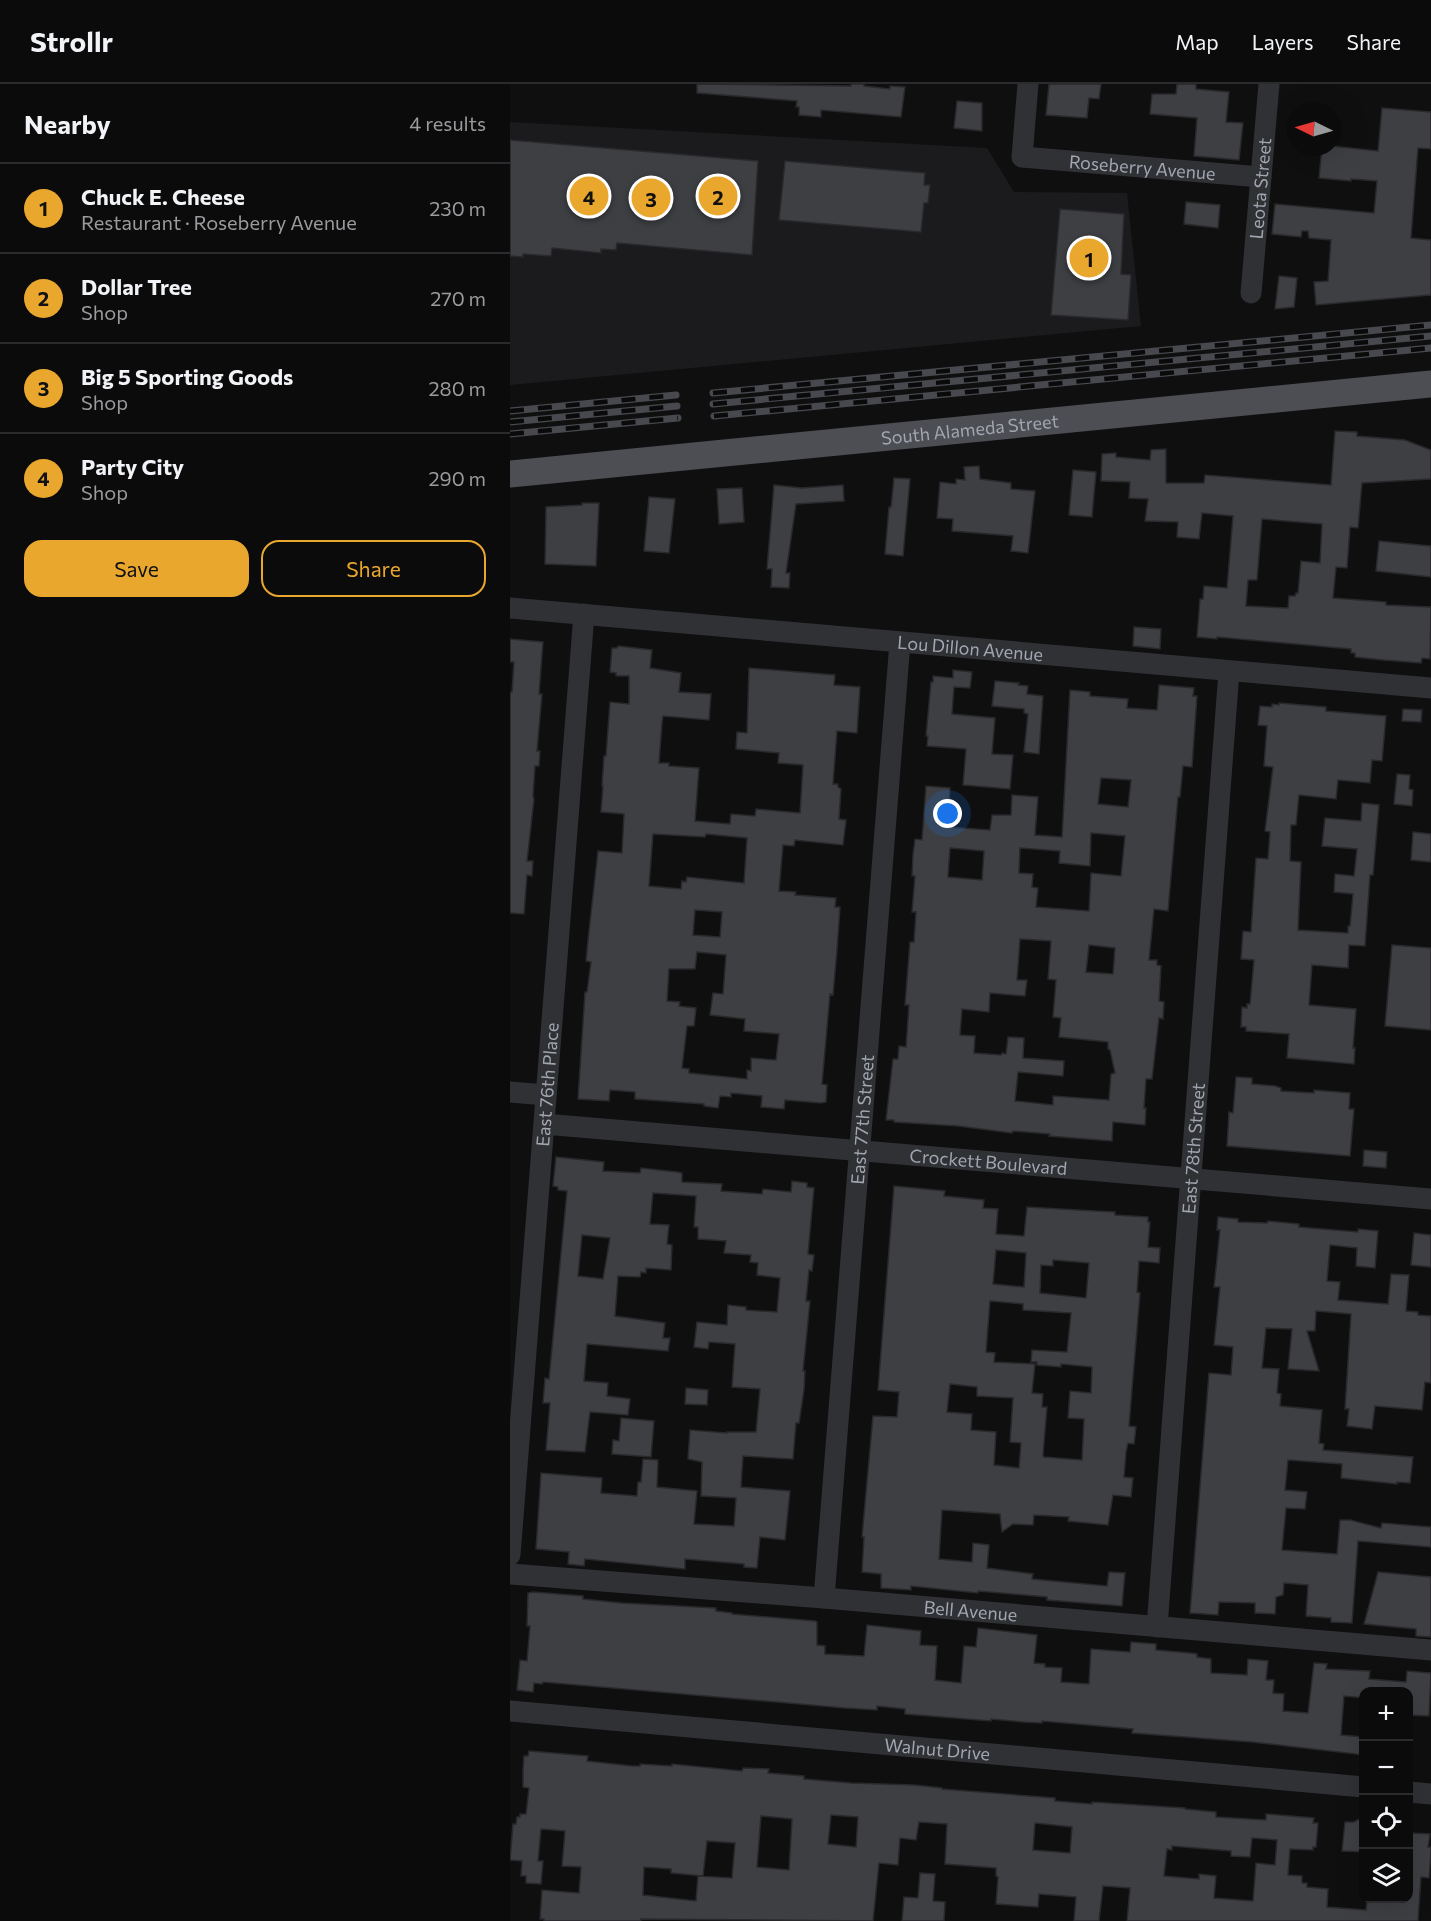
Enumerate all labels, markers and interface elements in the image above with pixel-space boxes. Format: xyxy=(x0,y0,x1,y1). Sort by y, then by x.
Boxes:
text: Strollr xyxy=(30,24,113,58)
text: Map xyxy=(1175,29,1219,54)
text: Layers xyxy=(1252,29,1314,54)
text: Share xyxy=(1347,29,1401,54)
north arrow xyxy=(1287,102,1341,156)
text: Nearby xyxy=(24,108,111,139)
text: 4 results xyxy=(409,111,486,135)
street label: Leota Street xyxy=(1245,137,1275,240)
street label: Roseberry Avenue xyxy=(1068,150,1217,184)
pin: 4 xyxy=(570,174,608,218)
pin: 2 xyxy=(698,174,738,218)
pin: 3 xyxy=(632,176,670,220)
text: Chuck E. Cheese xyxy=(81,183,245,210)
text: 1 xyxy=(39,196,48,220)
text: 230 m xyxy=(429,196,486,220)
text: Restaurant · Roseberry Avenue xyxy=(81,210,357,234)
pin: 1 xyxy=(1070,236,1108,280)
text: Dollar Tree xyxy=(81,273,192,300)
text: 2 xyxy=(38,286,49,310)
text: 270 m xyxy=(430,286,486,310)
text: Shop xyxy=(81,300,128,324)
text: Big 5 Sporting Goods xyxy=(81,363,293,390)
text: 3 xyxy=(38,376,49,400)
text: 280 m xyxy=(428,376,486,400)
text: Shop xyxy=(81,390,128,414)
street label: South Alameda Street xyxy=(880,409,1060,449)
text: Party City xyxy=(81,453,184,480)
text: 4 xyxy=(37,466,50,490)
text: 290 m xyxy=(428,466,486,490)
text: Shop xyxy=(81,480,128,504)
button: Save xyxy=(24,540,249,597)
button: Share xyxy=(261,540,486,597)
street label: Lou Dillon Avenue xyxy=(896,631,1044,665)
your location xyxy=(933,799,962,828)
street label: East 76th Place xyxy=(531,1022,563,1147)
street label: East 77th Street xyxy=(846,1054,878,1185)
street label: East 78th Street xyxy=(1177,1082,1209,1215)
street label: Crockett Boulevard xyxy=(909,1144,1068,1179)
street label: Bell Avenue xyxy=(923,1596,1018,1626)
map controls xyxy=(1359,1687,1413,1903)
button: + xyxy=(1359,1687,1413,1741)
street label: Walnut Drive xyxy=(883,1733,991,1765)
button: − xyxy=(1359,1741,1413,1795)
button: locate xyxy=(1359,1795,1413,1849)
button: layers xyxy=(1359,1849,1413,1903)

